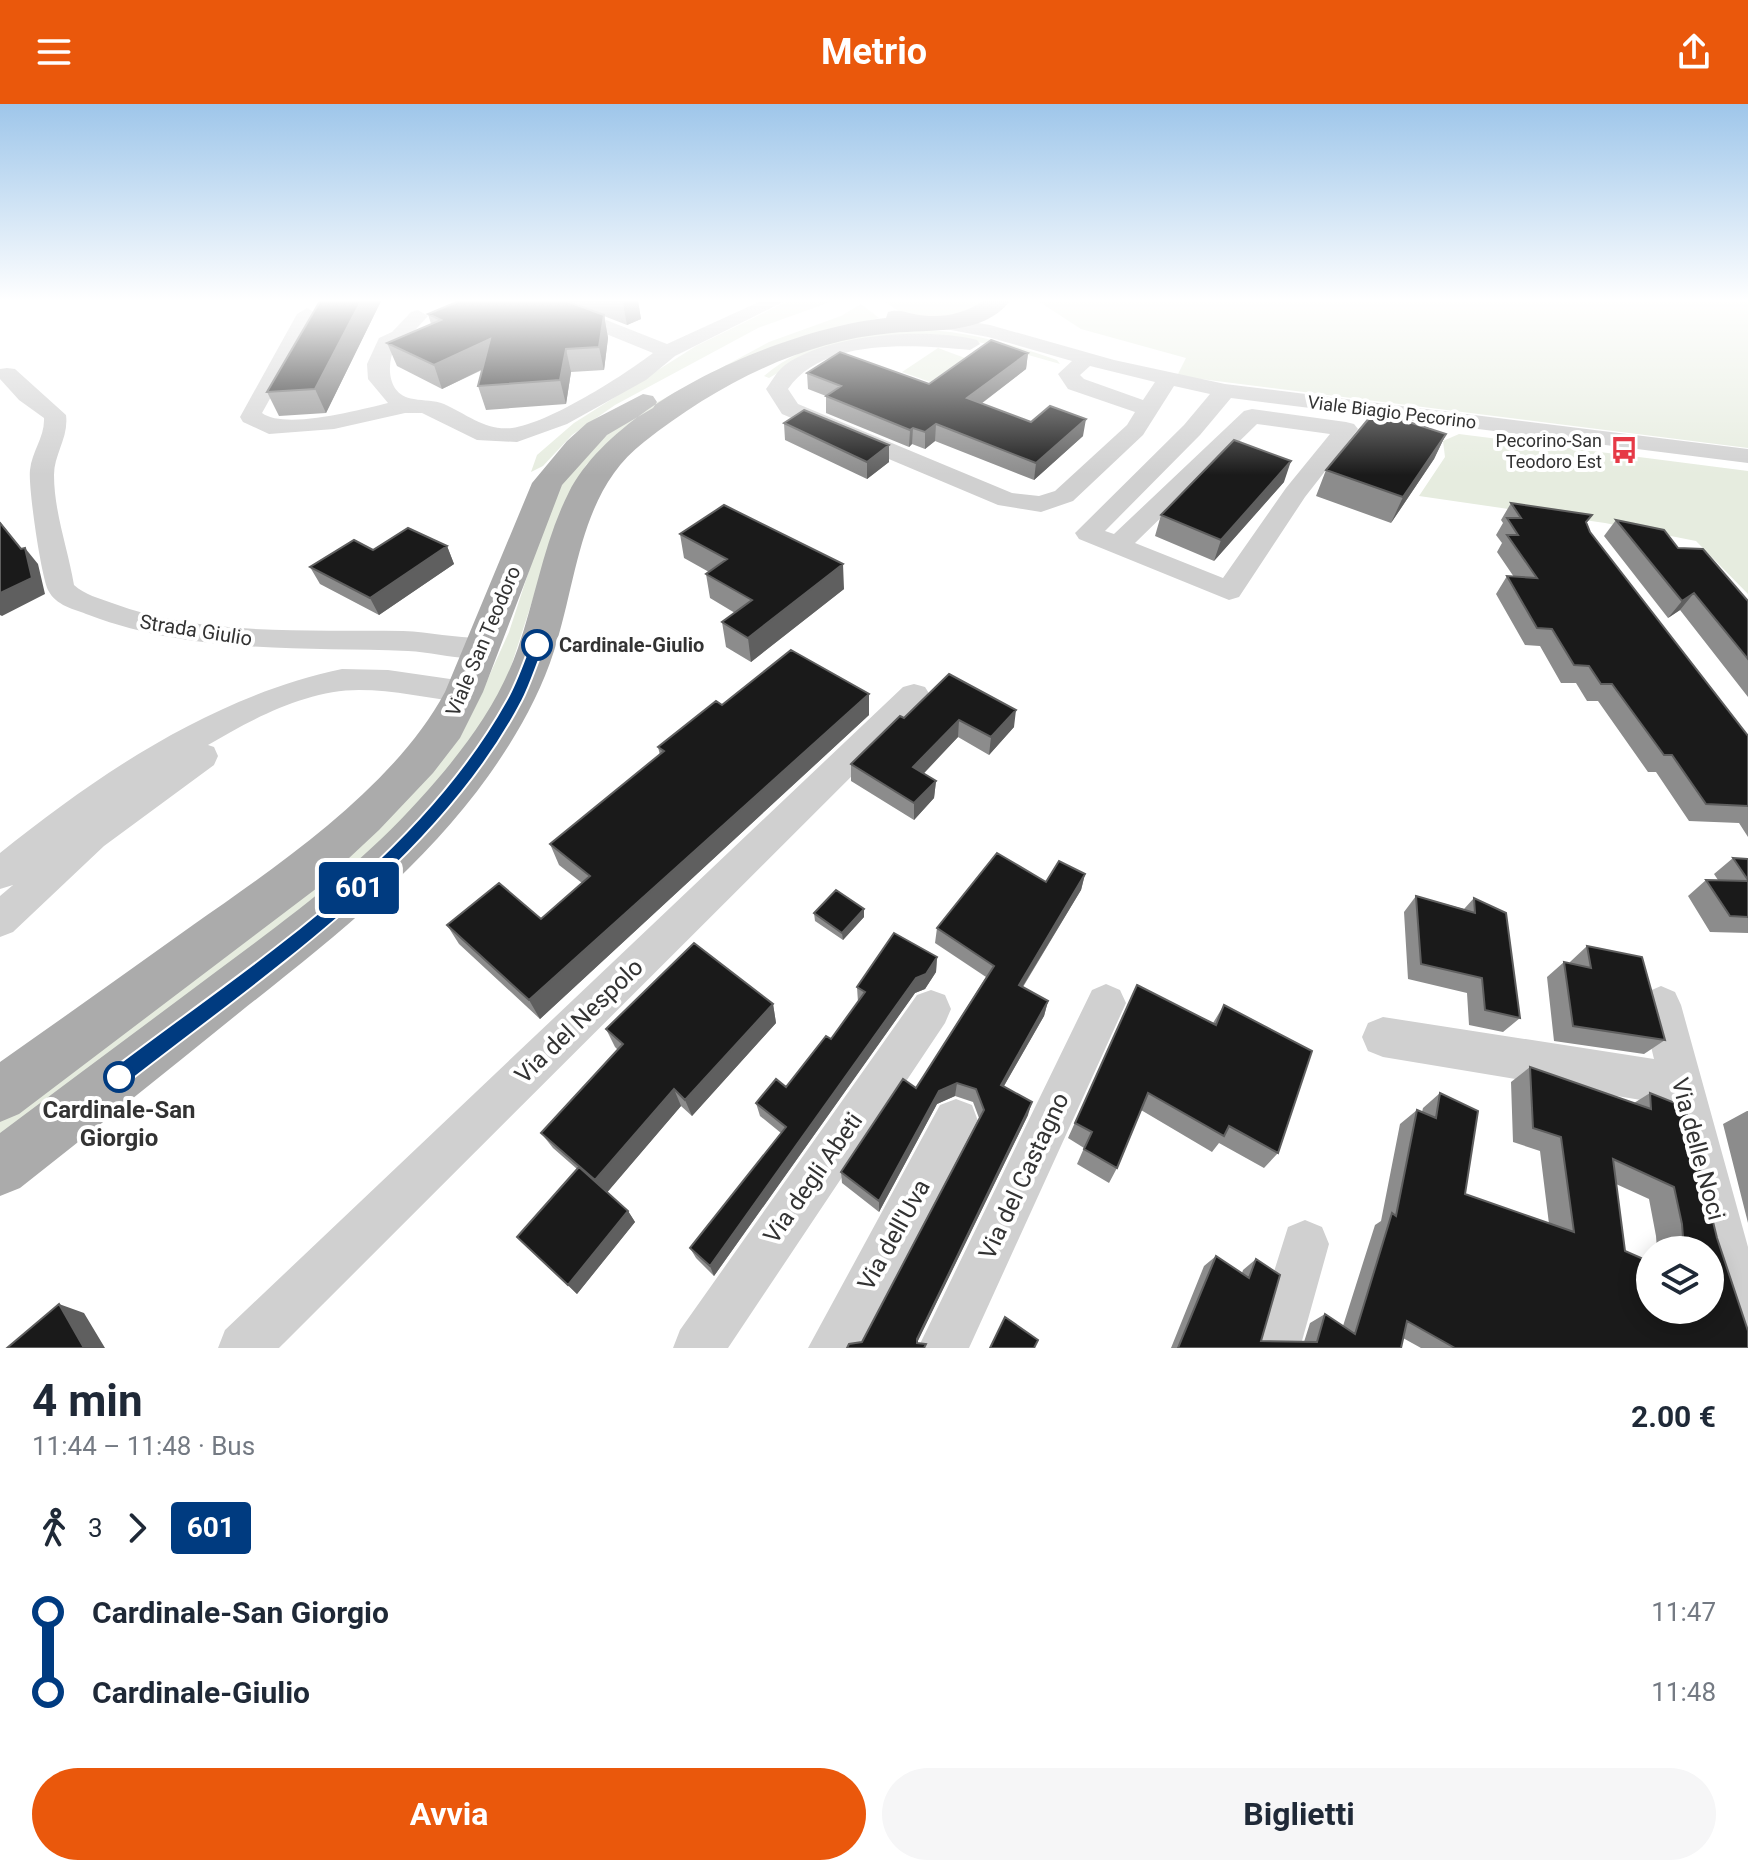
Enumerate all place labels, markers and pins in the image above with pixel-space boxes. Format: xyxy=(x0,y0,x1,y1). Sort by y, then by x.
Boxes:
place label: Pecorino-San Teodoro Est xyxy=(1495,430,1602,472)
bus stop icon: Pecorino-San Teodoro Est xyxy=(1609,435,1639,465)
marker: Cardinale-Giulio xyxy=(522,630,552,660)
place label: Cardinale-Giulio xyxy=(559,633,704,657)
marker: Cardinale-San Giorgio xyxy=(104,1062,134,1092)
place label: Cardinale-San Giorgio xyxy=(42,1096,196,1152)

